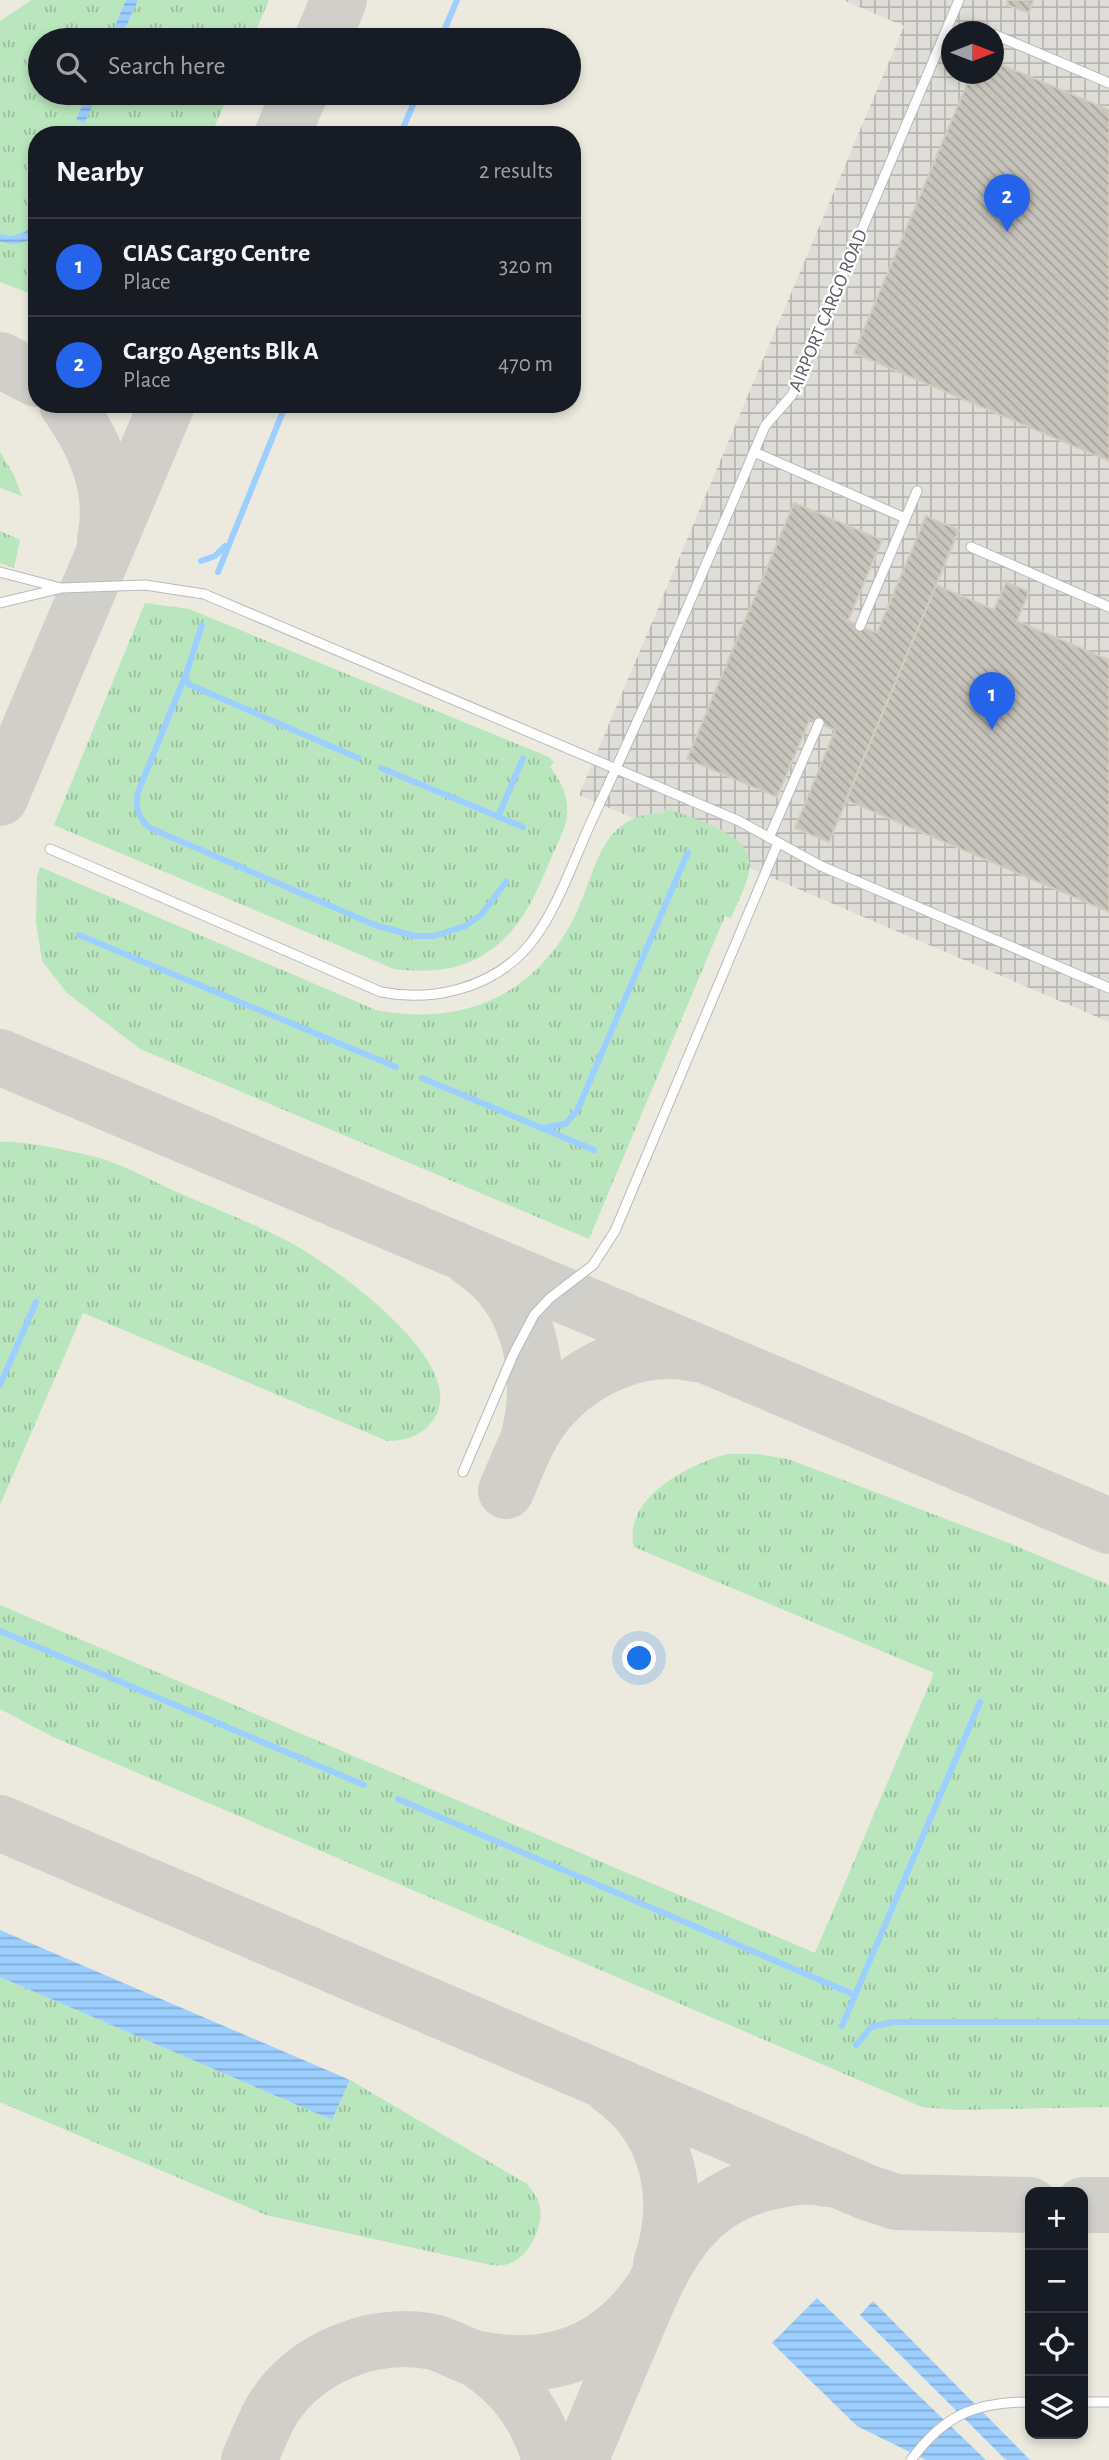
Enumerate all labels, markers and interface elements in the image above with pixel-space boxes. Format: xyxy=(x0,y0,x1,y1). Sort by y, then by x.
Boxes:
north arrow xyxy=(941,21,1004,84)
search box xyxy=(28,28,581,105)
icon: search xyxy=(52,48,90,86)
text: Search here xyxy=(108,53,226,79)
text: Nearby xyxy=(56,157,144,187)
text: 2 results xyxy=(479,160,553,183)
pin: 2 xyxy=(984,174,1030,232)
street label: AIRPORT CARGO ROAD xyxy=(786,227,871,394)
text: CIAS Cargo Centre xyxy=(123,240,310,266)
text: 1 xyxy=(75,255,83,278)
text: 320 m xyxy=(499,255,553,278)
text: Place xyxy=(123,271,171,294)
text: Cargo Agents Blk A xyxy=(123,338,319,364)
text: 2 xyxy=(74,353,84,376)
text: 470 m xyxy=(498,353,553,376)
text: Place xyxy=(123,369,171,392)
pin: 1 xyxy=(969,672,1015,730)
your location xyxy=(622,1641,656,1675)
map controls xyxy=(1025,2187,1088,2439)
button: + xyxy=(1025,2187,1088,2250)
button: − xyxy=(1025,2250,1088,2313)
button: locate xyxy=(1025,2313,1088,2376)
button: layers xyxy=(1025,2376,1088,2439)

